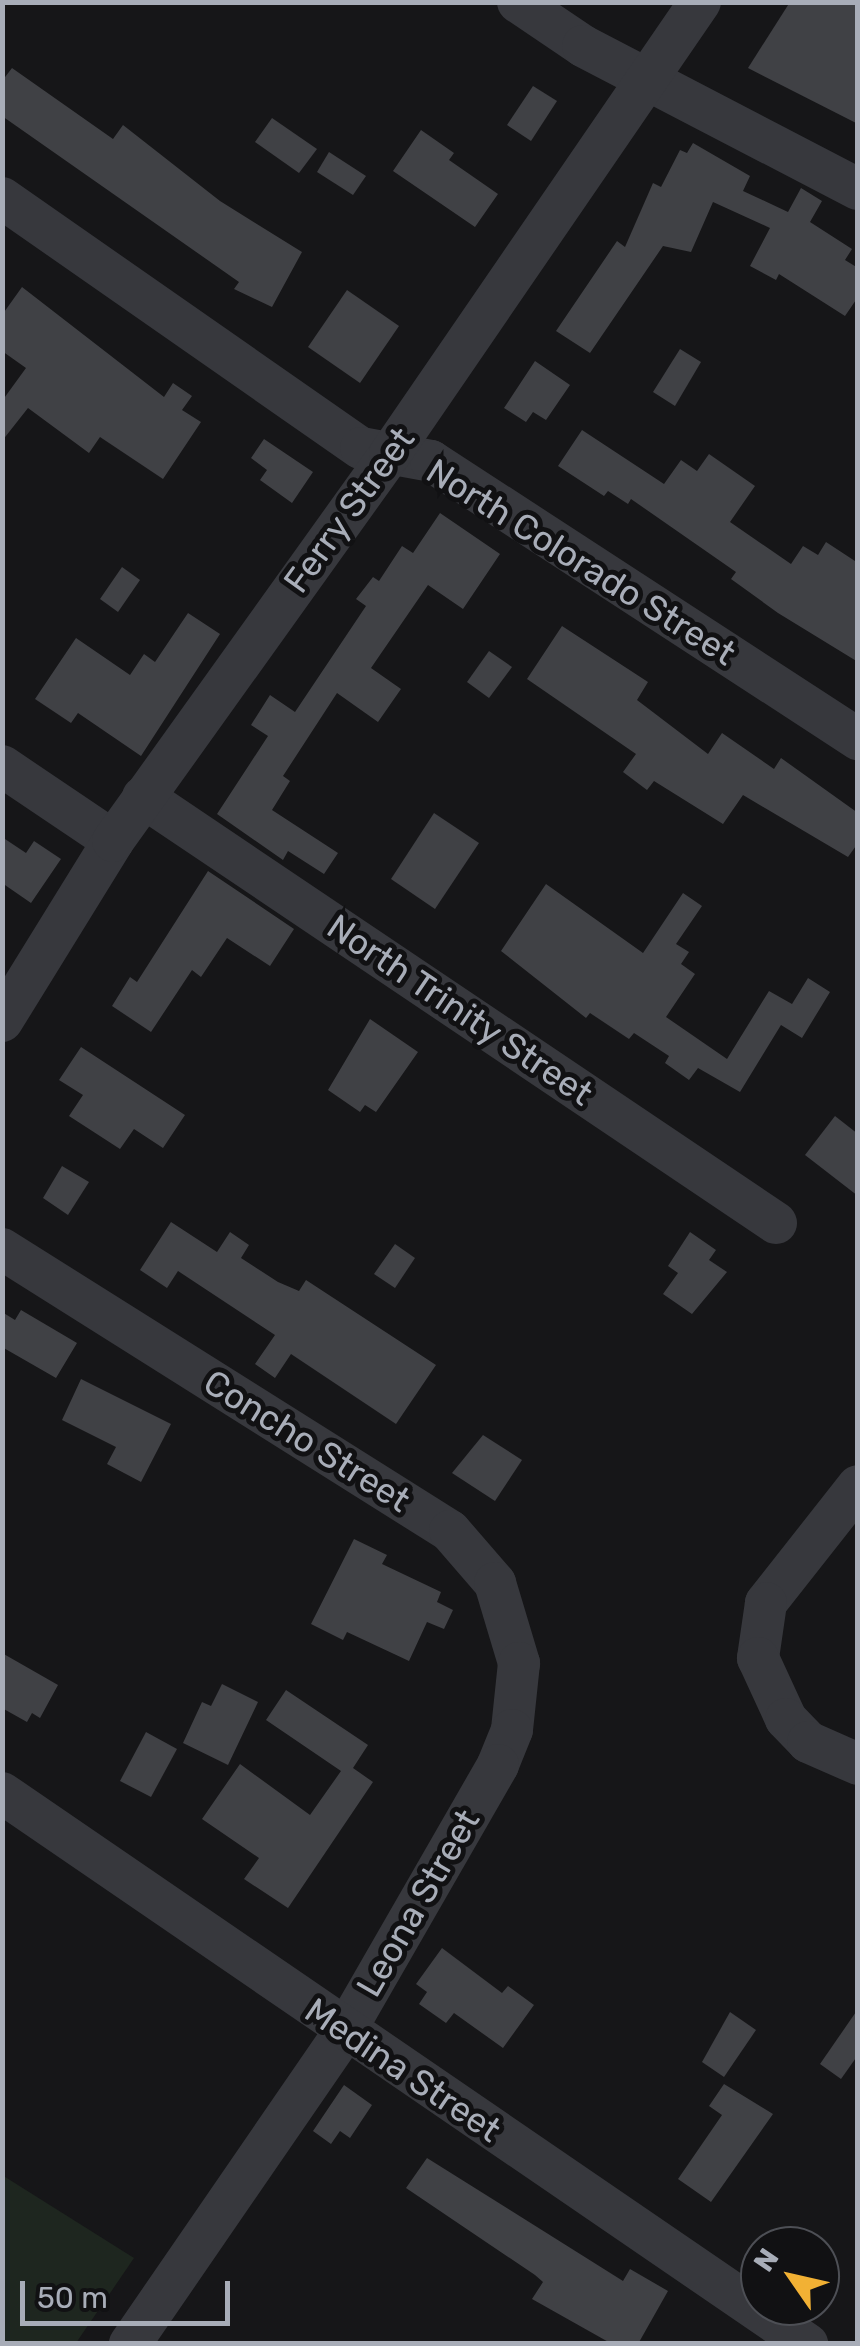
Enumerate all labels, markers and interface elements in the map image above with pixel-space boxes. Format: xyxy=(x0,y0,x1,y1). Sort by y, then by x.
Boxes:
street label: Ferry Street xyxy=(275,419,423,601)
street label: North Colorado Street xyxy=(419,450,743,674)
street label: North Trinity Street xyxy=(319,905,601,1115)
street label: Concho Street xyxy=(196,1361,418,1521)
street label: Leona Street xyxy=(347,1802,489,2004)
street label: Medina Street xyxy=(297,1989,509,2151)
north arrow xyxy=(740,2226,840,2326)
text: N xyxy=(747,2242,786,2278)
scale bar xyxy=(25,2261,235,2323)
text: 50 m xyxy=(37,2280,108,2316)

